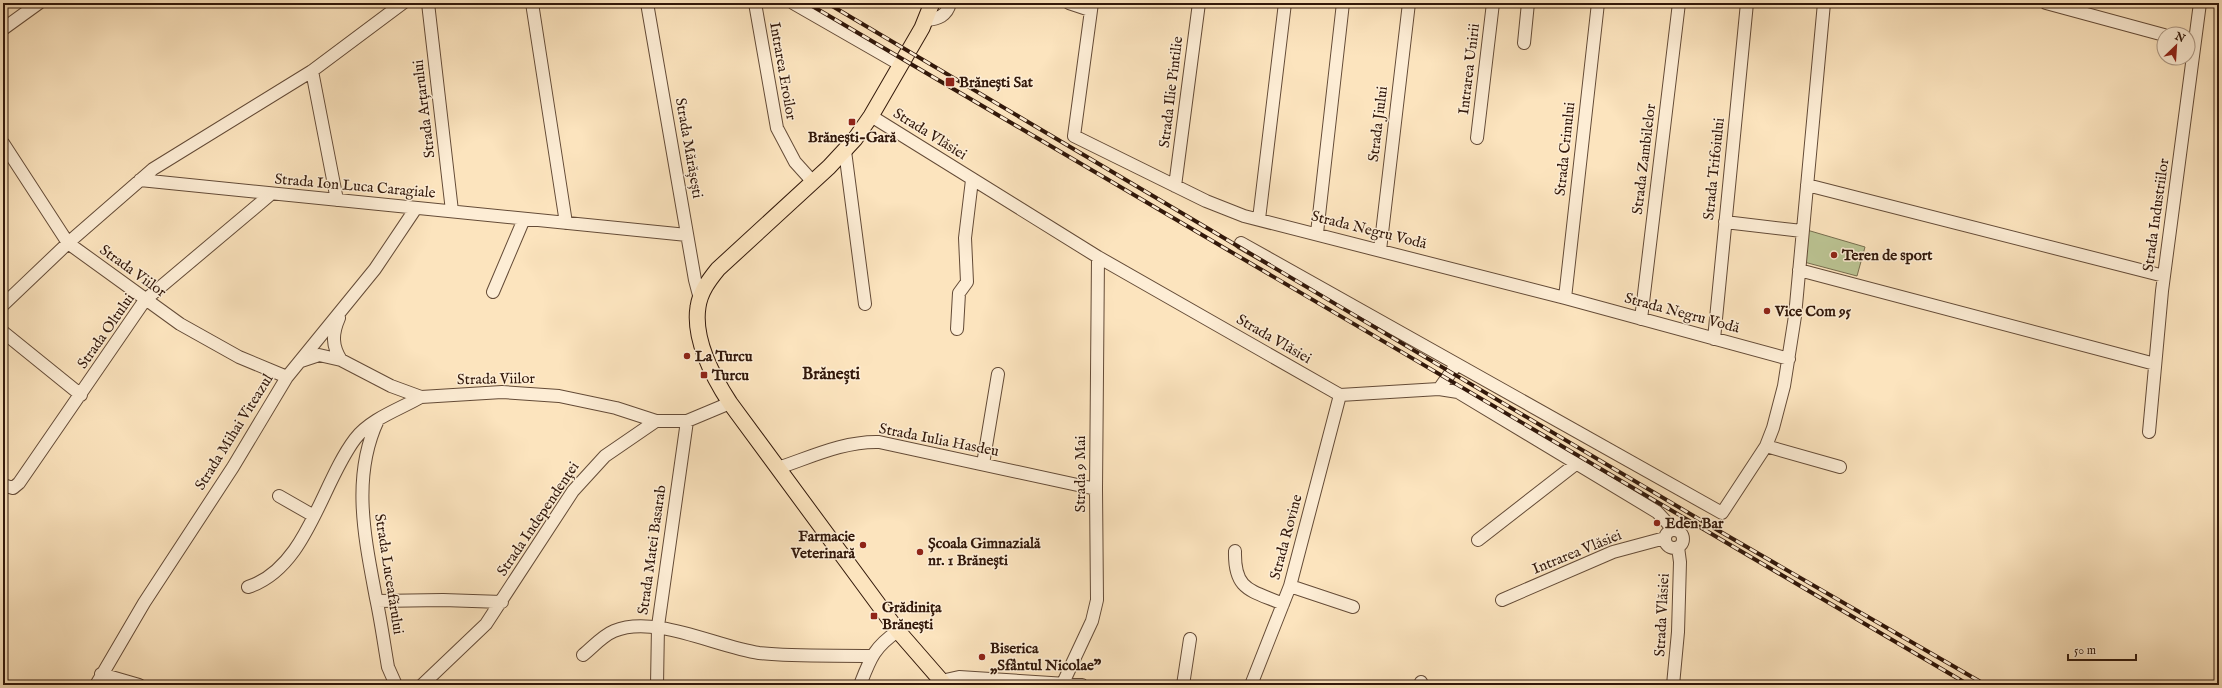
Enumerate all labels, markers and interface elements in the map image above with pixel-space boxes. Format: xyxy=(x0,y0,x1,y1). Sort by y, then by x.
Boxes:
street label: Intrarea Eroilor xyxy=(765,21,801,122)
street label: Intrarea Unirii xyxy=(1454,22,1484,116)
north arrow xyxy=(2156,26,2196,66)
text: N xyxy=(2172,29,2188,46)
street label: Strada Ilie Pintilie xyxy=(1155,35,1187,149)
street label: Strada Arțarului xyxy=(409,59,439,159)
place label: Brănești Sat xyxy=(959,73,1034,92)
marker: Brănești Sat xyxy=(944,76,956,88)
street label: Strada Jiului xyxy=(1364,85,1392,163)
street label: Strada Mărășești xyxy=(671,96,707,200)
street label: Strada Crinului xyxy=(1551,101,1579,197)
street label: Strada Zambilelor xyxy=(1628,102,1660,216)
street label: Strada Vlăsiei xyxy=(890,104,970,164)
marker: Brănești-Gară xyxy=(847,117,857,127)
street label: Strada Trifoiului xyxy=(1699,117,1729,221)
place label: Brănești-Gară xyxy=(808,128,897,147)
street label: Strada Industriilor xyxy=(2139,157,2173,273)
street label: Strada Ion Luca Caragiale xyxy=(274,169,436,203)
street label: Strada Negru Vodă xyxy=(1309,206,1429,254)
street label: Strada Viilor xyxy=(96,240,171,302)
place label: Teren de sport xyxy=(1841,246,1933,265)
marker: Teren de sport xyxy=(1829,250,1839,260)
street label: Strada Negru Vodă xyxy=(1622,289,1742,338)
street label: Strada Oltului xyxy=(73,290,139,372)
place label: Vice Com 95 xyxy=(1774,302,1852,321)
marker: Vice Com 95 xyxy=(1762,306,1772,316)
street label: Strada Vlăsiei xyxy=(1233,310,1315,368)
place label: La Turcu xyxy=(695,347,753,366)
marker: La Turcu xyxy=(682,351,692,361)
district label: Brănești xyxy=(802,364,860,385)
place label: Turcu xyxy=(711,366,749,385)
street label: Strada Viilor xyxy=(457,369,536,389)
street label: Strada Mihai Viteazul xyxy=(191,370,278,494)
marker: Turcu xyxy=(699,370,709,380)
street label: Strada Iulia Hasdeu xyxy=(877,419,1001,461)
street label: Strada 9 Mai xyxy=(1071,435,1090,513)
street label: Strada Independenței xyxy=(493,458,583,580)
street label: Strada Matei Basarab xyxy=(633,484,671,616)
street label: Strada Rovine xyxy=(1266,492,1307,582)
street label: Strada Luceafărului xyxy=(370,512,408,636)
place label: Eden Bar xyxy=(1665,514,1724,533)
marker: Eden Bar xyxy=(1652,518,1662,528)
street label: Intrarea Vlăsiei xyxy=(1530,525,1624,579)
place label: Farmacie Veterinară xyxy=(790,527,856,563)
place label: Școala Gimnazială nr. 1 Brănești xyxy=(928,534,1041,570)
marker: Farmacie Veterinară xyxy=(858,540,868,550)
marker: Școala Gimnazială nr. 1 Brănești xyxy=(915,547,925,557)
street label: Strada Vlăsiei xyxy=(1650,573,1674,657)
place label: Grădinița Brănești xyxy=(882,598,942,634)
marker: Grădinița Brănești xyxy=(869,611,879,621)
scale bar xyxy=(2068,636,2136,662)
place label: Biserica „Sfântul Nicolae” xyxy=(990,639,1102,675)
text: 50 m xyxy=(2074,643,2096,658)
marker: Biserica „Sfântul Nicolae” xyxy=(977,652,987,662)

